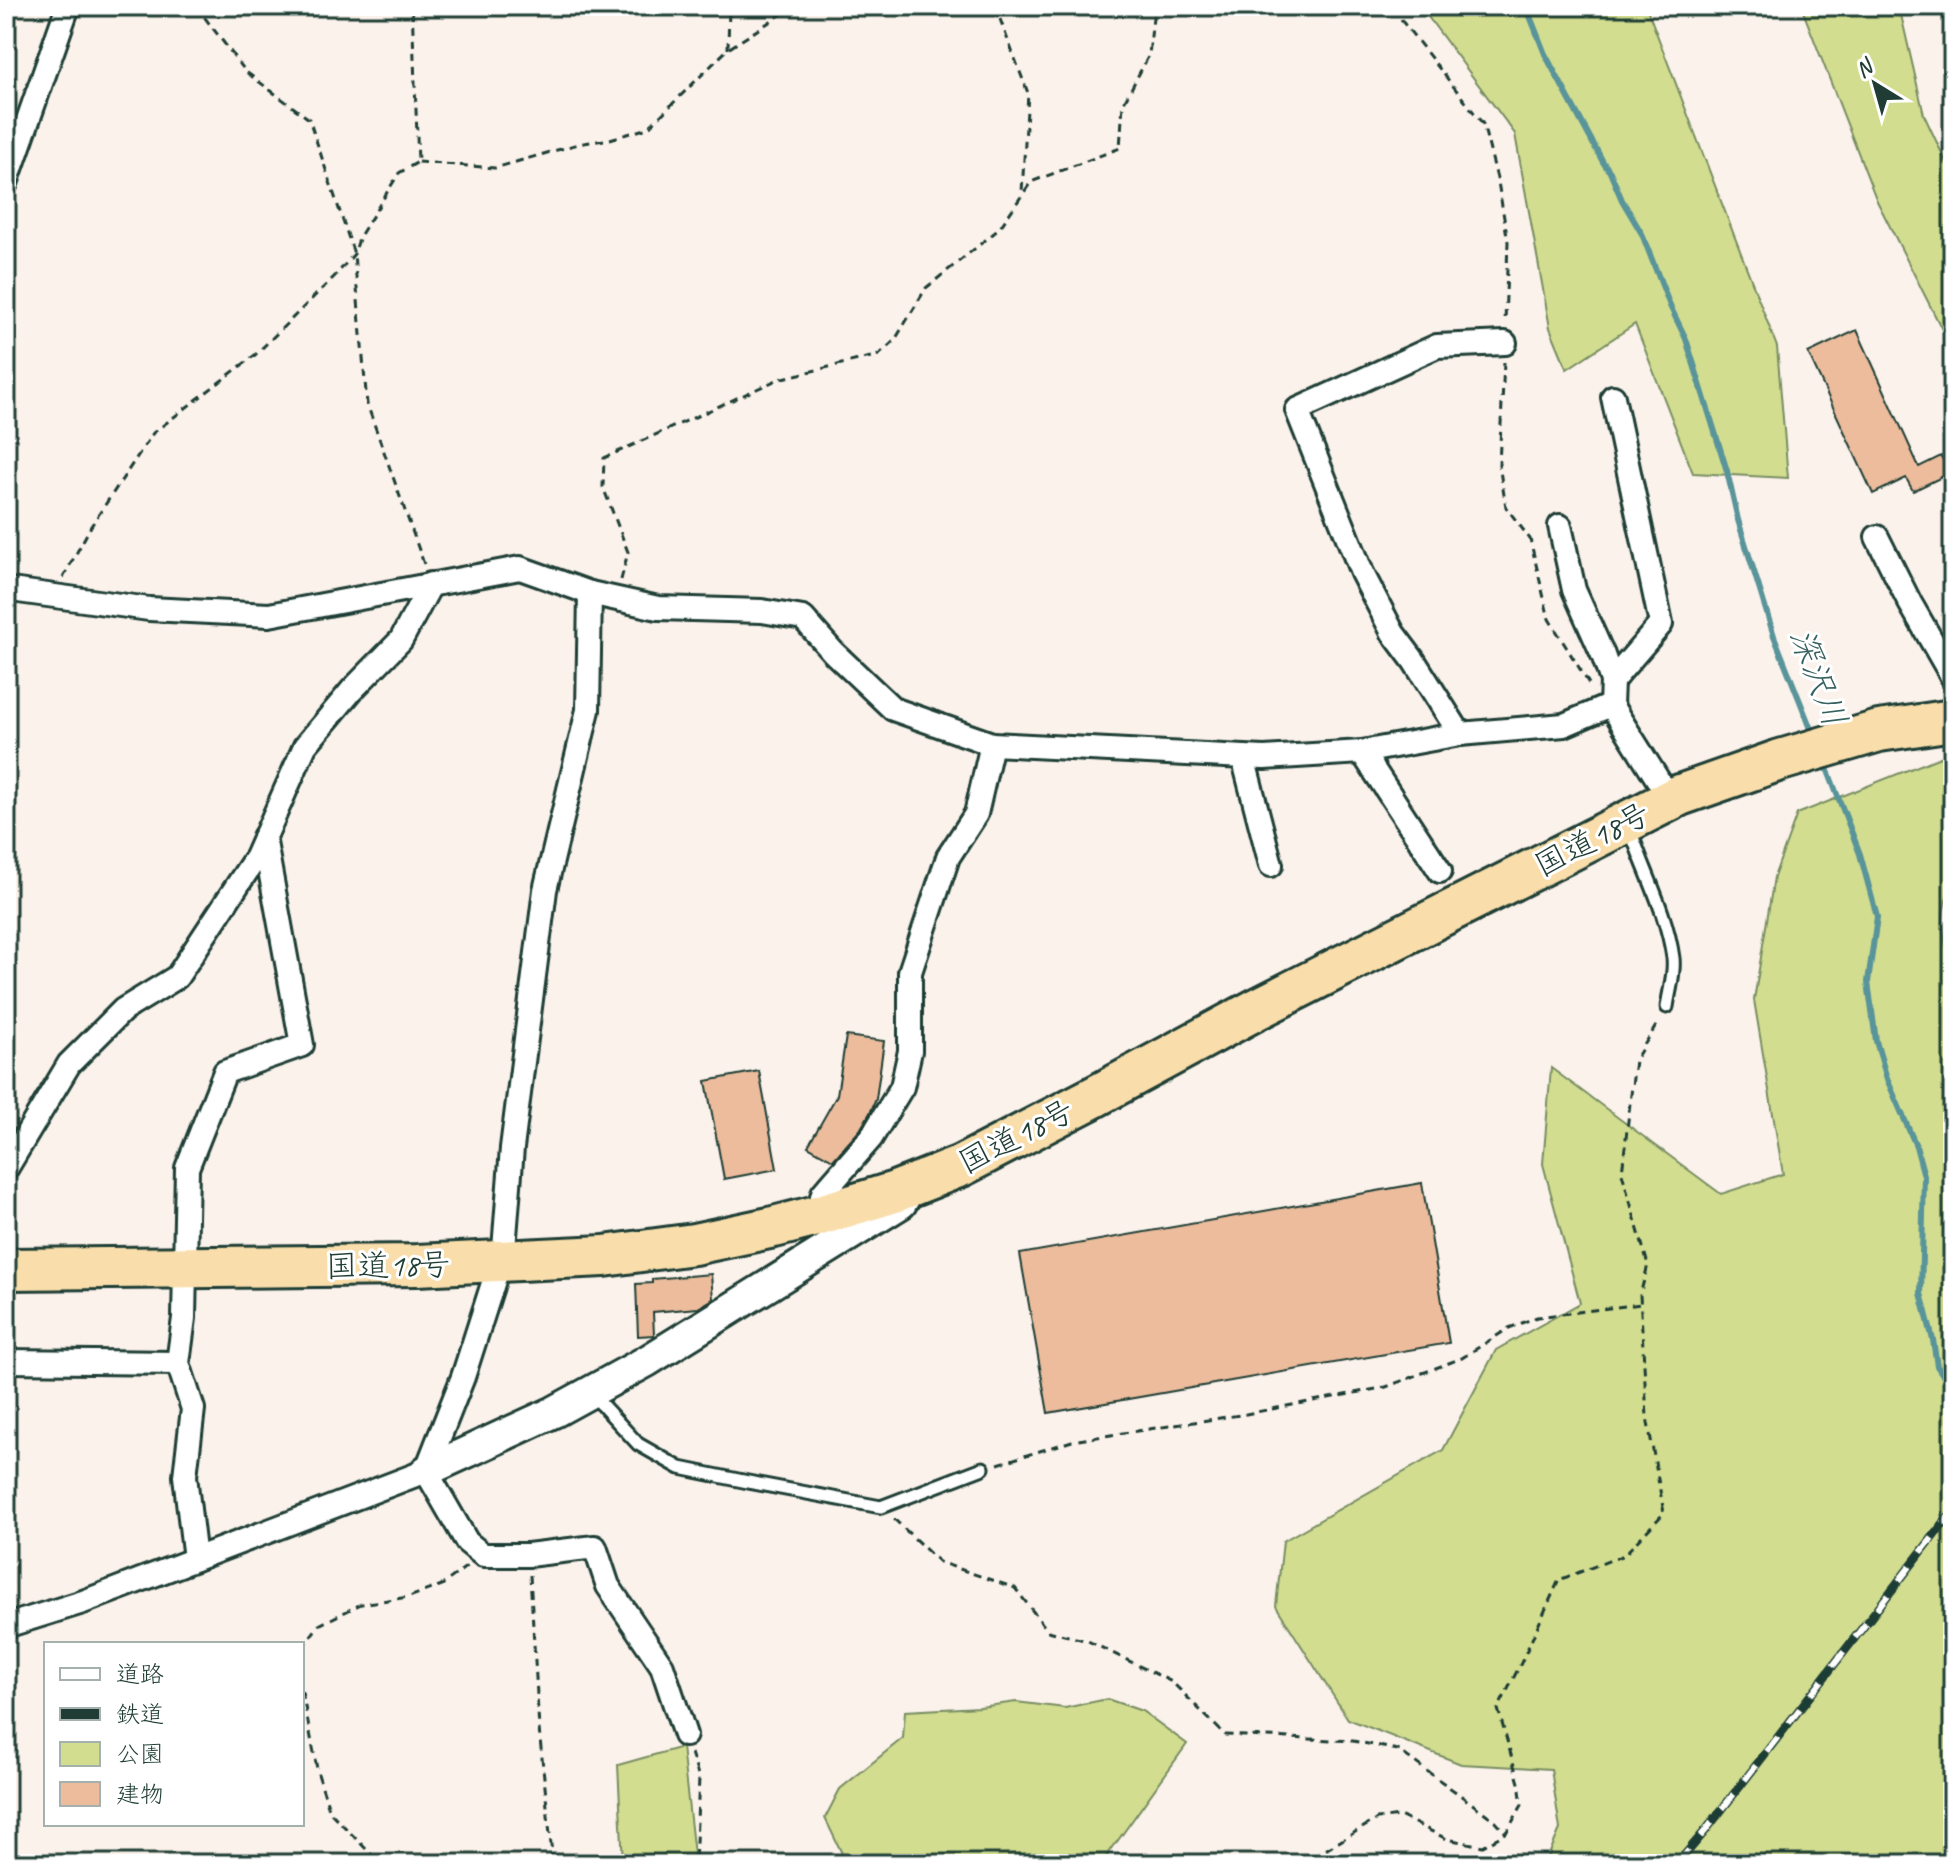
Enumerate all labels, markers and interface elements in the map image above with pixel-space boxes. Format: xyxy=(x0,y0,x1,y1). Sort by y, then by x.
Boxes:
north arrow xyxy=(1835,44,1915,124)
text: N xyxy=(1850,52,1880,84)
water label: 深沢川 xyxy=(1780,622,1857,732)
street label: 国道18号 xyxy=(1527,793,1657,886)
street label: 国道18号 xyxy=(951,1090,1081,1183)
street label: 国道18号 xyxy=(325,1244,451,1287)
legend xyxy=(44,1642,304,1826)
text: 道路 xyxy=(116,1659,164,1689)
text: 鉄道 xyxy=(116,1699,164,1729)
text: 公園 xyxy=(116,1739,164,1769)
text: 建物 xyxy=(116,1779,164,1809)

